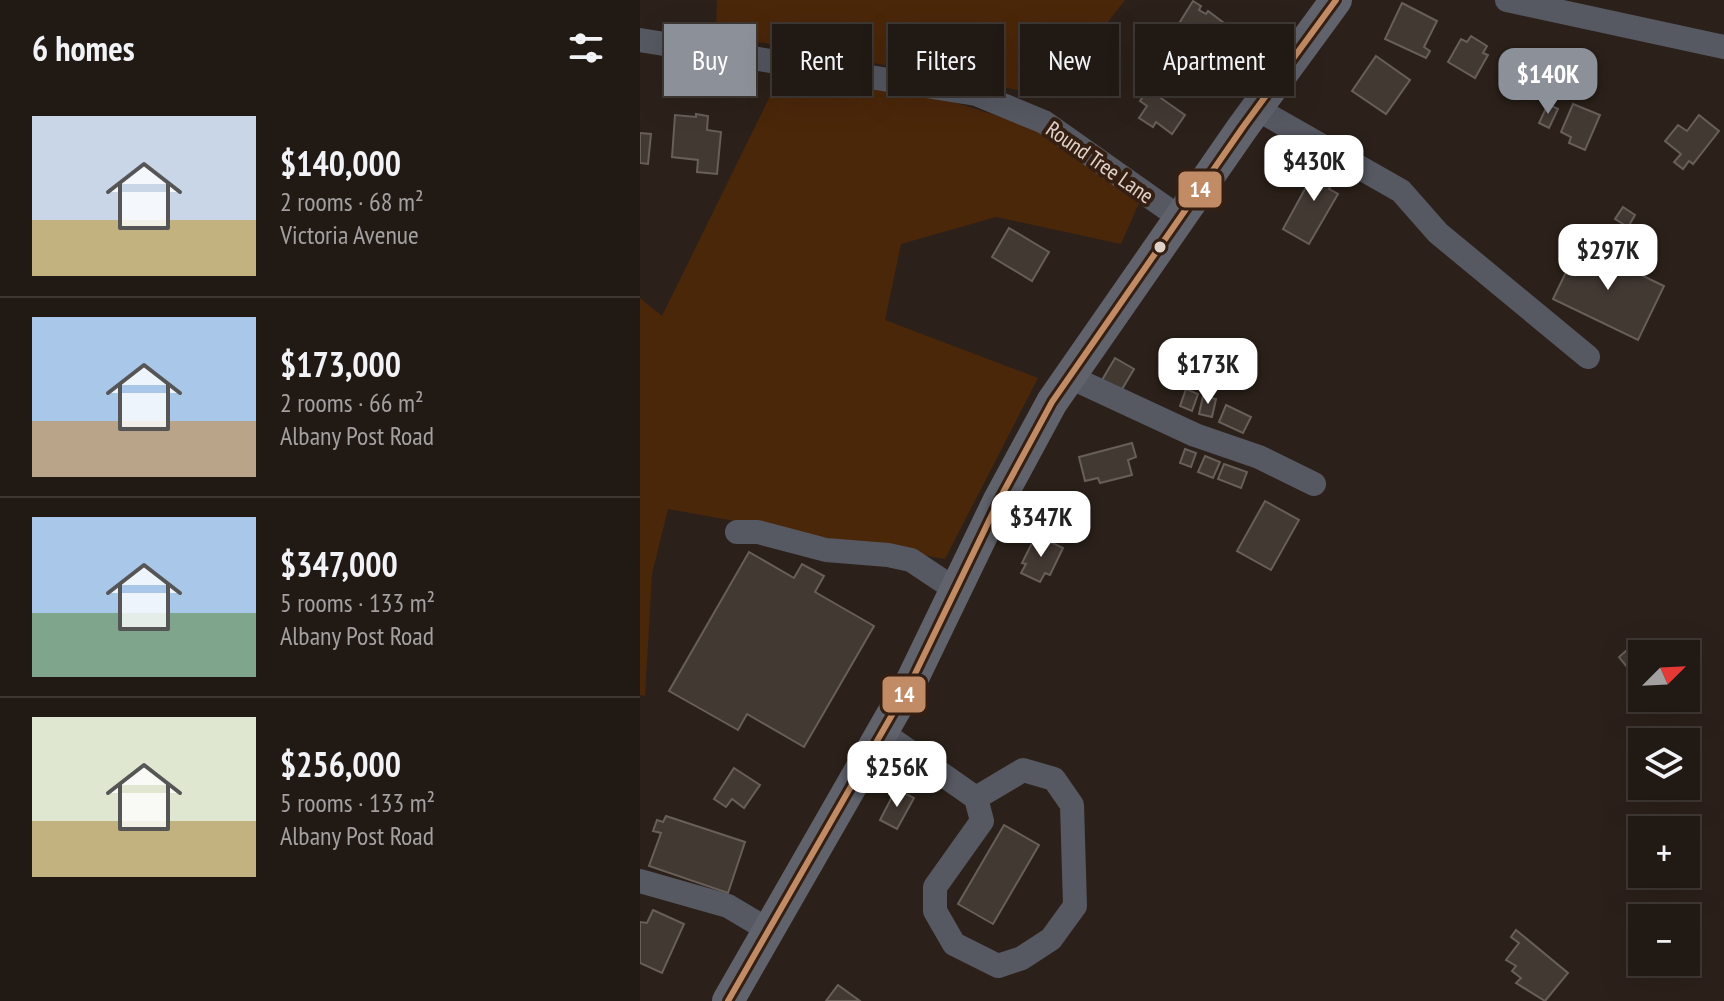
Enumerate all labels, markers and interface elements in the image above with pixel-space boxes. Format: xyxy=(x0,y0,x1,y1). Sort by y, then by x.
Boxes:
chip: Buy xyxy=(664,24,756,96)
chip: Rent xyxy=(772,24,872,96)
chip: Filters xyxy=(888,24,1004,96)
chip: New xyxy=(1020,24,1119,96)
chip: Apartment xyxy=(1135,24,1294,96)
text: 6 homes xyxy=(32,26,135,70)
icon: filters xyxy=(564,26,608,70)
pin: $140K xyxy=(1492,48,1604,116)
text: $140K xyxy=(1516,57,1580,90)
street label: Round Tree Lane xyxy=(1041,115,1159,209)
pin: $430K xyxy=(1258,135,1370,203)
text: $140,000 xyxy=(280,141,401,185)
text: $430K xyxy=(1282,144,1346,177)
icon: home xyxy=(96,148,192,244)
line badge: 14 xyxy=(1177,170,1223,209)
text: 14 xyxy=(1189,175,1211,203)
text: 2 rooms · 68 m² xyxy=(280,185,424,218)
text: Victoria Avenue xyxy=(280,218,419,251)
pin: $297K xyxy=(1552,224,1664,292)
text: $297K xyxy=(1576,233,1640,266)
unlabelled marker xyxy=(1152,239,1168,255)
pin: $173K xyxy=(1152,338,1264,406)
text: $173,000 xyxy=(280,342,401,386)
text: $173K xyxy=(1176,347,1240,380)
icon: home xyxy=(96,349,192,445)
text: 2 rooms · 66 m² xyxy=(280,386,424,419)
text: Albany Post Road xyxy=(280,419,434,452)
pin: $347K xyxy=(985,491,1097,559)
text: $347K xyxy=(1009,500,1073,533)
text: $347,000 xyxy=(280,542,398,586)
icon: home xyxy=(96,549,192,645)
text: 5 rooms · 133 m² xyxy=(280,586,435,619)
text: Albany Post Road xyxy=(280,619,434,652)
north arrow xyxy=(1628,640,1700,712)
map controls xyxy=(1628,640,1700,976)
line badge: 14 xyxy=(881,675,927,714)
text: 14 xyxy=(893,680,915,708)
button: layers xyxy=(1628,728,1700,800)
pin: $256K xyxy=(841,741,953,809)
text: $256,000 xyxy=(280,742,401,786)
icon: home xyxy=(96,749,192,845)
text: $256K xyxy=(865,750,929,783)
text: 5 rooms · 133 m² xyxy=(280,786,435,819)
button: + xyxy=(1628,816,1700,888)
text: Albany Post Road xyxy=(280,819,434,852)
button: − xyxy=(1628,904,1700,976)

